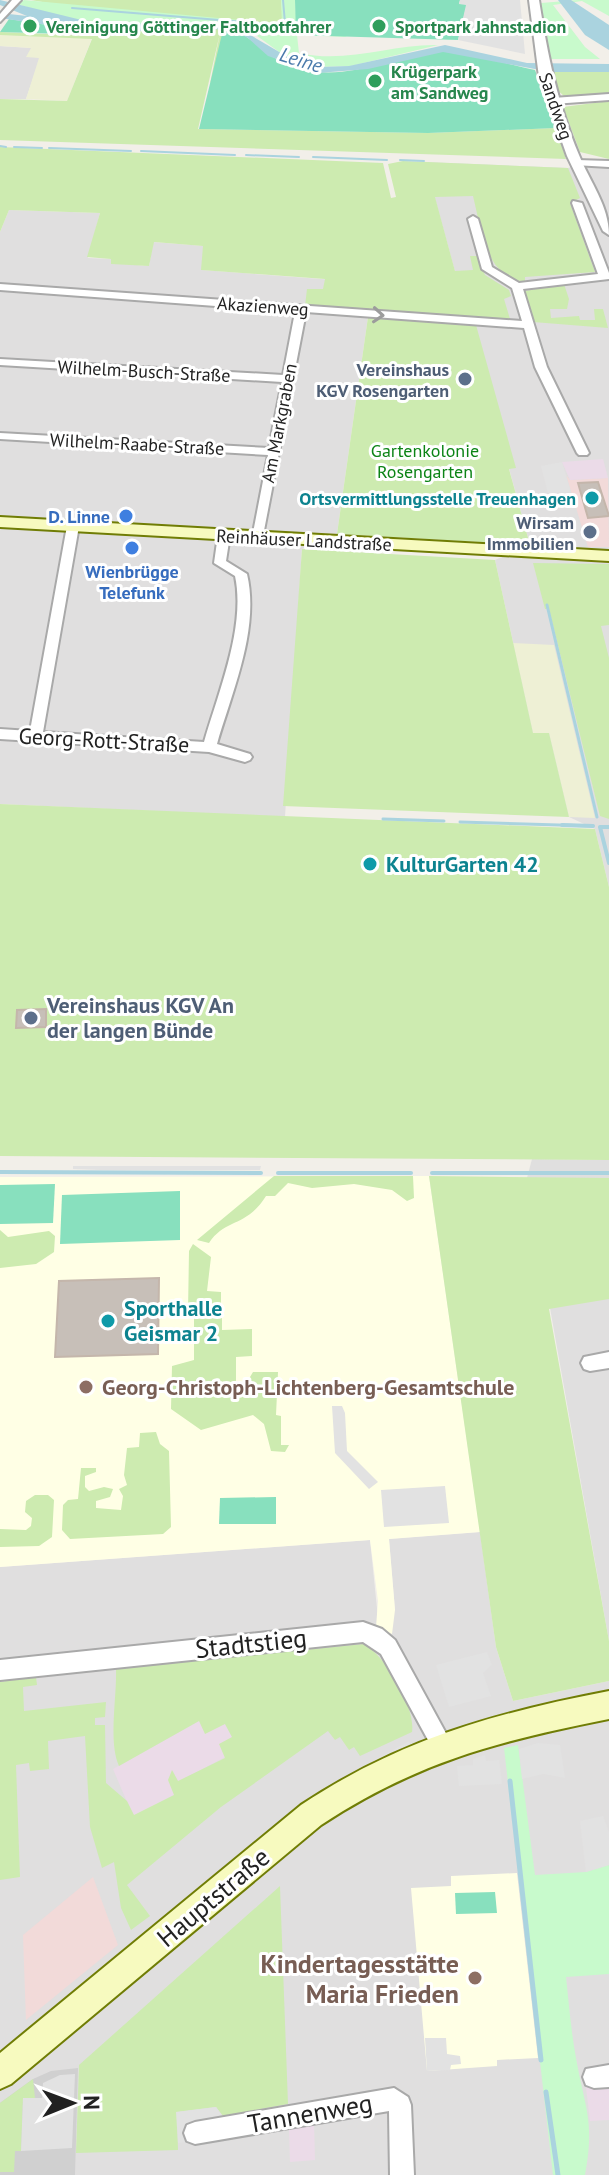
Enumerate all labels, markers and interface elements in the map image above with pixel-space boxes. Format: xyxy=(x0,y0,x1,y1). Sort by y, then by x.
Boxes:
place label: Vereinigung Göttinger Faltbootfahrer xyxy=(45,15,332,38)
place label: Sportpark Jahnstadion xyxy=(395,15,566,38)
marker: Vereinigung Göttinger Faltbootfahrer xyxy=(21,17,39,35)
marker: Sportpark Jahnstadion xyxy=(370,17,388,35)
water label: Leine xyxy=(276,41,326,79)
place label: Krügerpark am Sandweg xyxy=(391,60,488,104)
street label: Sandweg xyxy=(534,69,578,143)
marker: Krügerpark am Sandweg xyxy=(366,72,384,90)
street label: Akazienweg xyxy=(217,291,309,321)
one-way arrow xyxy=(372,306,385,323)
street label: Wilhelm-Busch-Straße xyxy=(57,355,231,387)
place label: Vereinshaus KGV Rosengarten xyxy=(316,358,449,402)
street label: Am Markgraben xyxy=(256,361,302,485)
marker: Vereinshaus KGV Rosengarten xyxy=(456,370,474,388)
street label: Wilhelm-Raabe-Straße xyxy=(49,428,225,460)
park label: Gartenkolonie Rosengarten xyxy=(371,439,479,483)
place label: Ortsvermittlungsstelle Treuenhagen xyxy=(299,487,576,510)
marker: Ortsvermittlungsstelle Treuenhagen xyxy=(583,489,601,507)
place label: D. Linne xyxy=(48,505,110,528)
marker: D. Linne xyxy=(117,507,135,525)
place label: Wirsam Immobilien xyxy=(487,511,574,555)
marker: Wirsam Immobilien xyxy=(581,523,599,541)
street label: Reinhäuser Landstraße xyxy=(216,524,392,556)
marker: Wienbrügge Telefunk xyxy=(123,539,141,557)
place label: Wienbrügge Telefunk xyxy=(85,560,179,604)
street label: Georg-Rott-Straße xyxy=(18,722,190,758)
place label: KulturGarten 42 xyxy=(386,850,539,878)
marker: KulturGarten 42 xyxy=(361,855,379,873)
place label: Vereinshaus KGV An der langen Bünde xyxy=(46,991,234,1044)
marker: Vereinshaus KGV An der langen Bünde xyxy=(22,1009,40,1027)
place label: Sporthalle Geismar 2 xyxy=(124,1294,222,1347)
marker: Sporthalle Geismar 2 xyxy=(99,1312,117,1330)
place label: Georg-Christoph-Lichtenberg-Gesamtschule xyxy=(102,1373,514,1401)
marker: Georg-Christoph-Lichtenberg-Gesamtschule xyxy=(77,1378,95,1396)
street label: Stadtstieg xyxy=(194,1621,308,1665)
street label: Hauptstraße xyxy=(150,1840,276,1954)
place label: Kindertagesstätte Maria Frieden xyxy=(261,1947,459,2010)
marker: Kindertagesstätte Maria Frieden xyxy=(466,1969,484,1987)
north arrow xyxy=(32,2063,112,2143)
street label: Tannenweg xyxy=(245,2086,375,2140)
text: N xyxy=(78,2095,106,2110)

